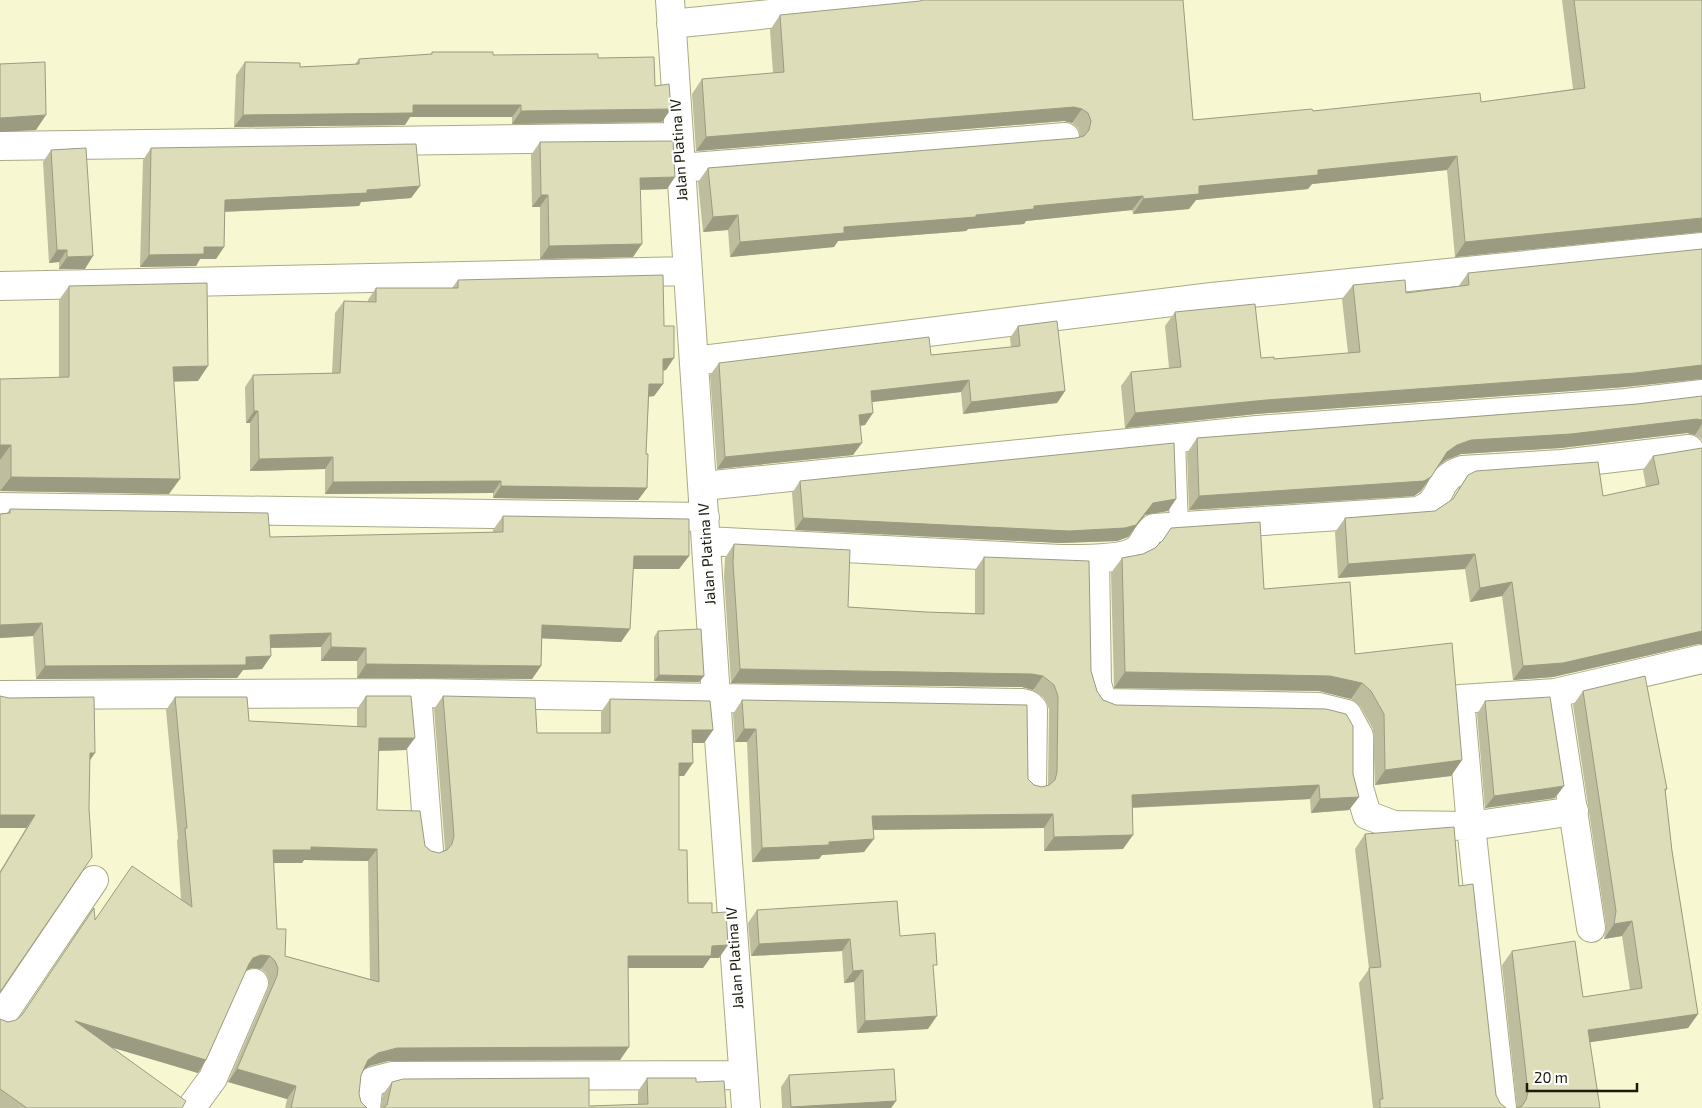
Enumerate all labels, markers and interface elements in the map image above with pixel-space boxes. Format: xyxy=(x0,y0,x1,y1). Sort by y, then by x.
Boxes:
street label: Jalan Platina IV xyxy=(665,98,691,202)
street label: Jalan Platina IV xyxy=(693,502,719,606)
street label: Jalan Platina IV xyxy=(721,906,747,1010)
scale bar xyxy=(1527,1060,1637,1092)
text: 20 m xyxy=(1534,1068,1568,1086)

